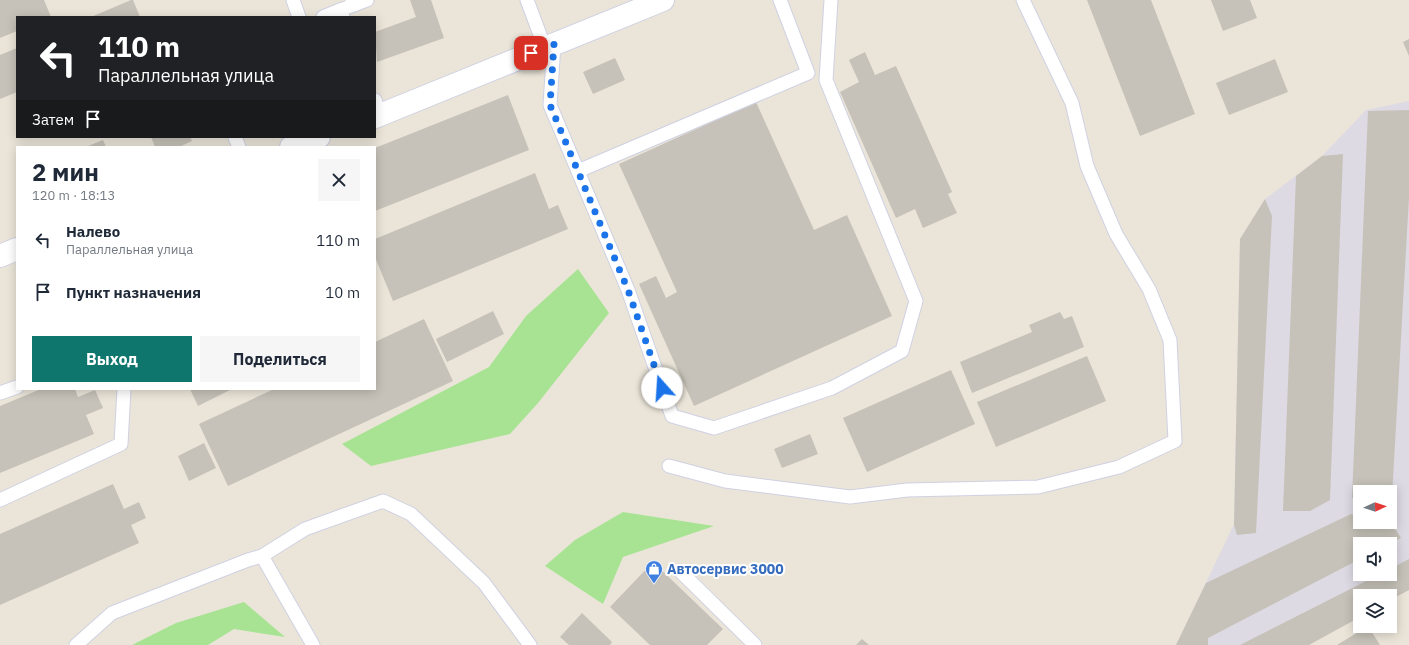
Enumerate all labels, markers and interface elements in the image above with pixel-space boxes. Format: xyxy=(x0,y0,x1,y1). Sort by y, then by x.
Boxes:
text: 110 m xyxy=(98,28,180,65)
icon: left xyxy=(32,32,84,84)
pin xyxy=(514,36,548,70)
icon: arrive xyxy=(520,42,542,64)
text: Параллельная улица xyxy=(98,64,274,87)
icon: arrive xyxy=(82,108,104,130)
text: Затем xyxy=(32,110,74,129)
text: 2 мин xyxy=(32,156,99,188)
button: close xyxy=(318,159,360,201)
text: 120 m · 18:13 xyxy=(32,187,115,204)
text: Налево xyxy=(66,222,120,241)
icon: left xyxy=(32,229,54,251)
text: 110 m xyxy=(316,231,360,250)
text: Параллельная улица xyxy=(66,241,193,258)
icon: arrive xyxy=(32,281,54,303)
text: Пункт назначения xyxy=(66,283,201,302)
text: 10 m xyxy=(325,283,360,302)
button: Выход xyxy=(32,336,192,382)
button: Поделиться xyxy=(200,336,360,382)
position arrow xyxy=(641,367,683,409)
north arrow xyxy=(1353,485,1397,529)
map controls xyxy=(1353,485,1397,633)
button: sound xyxy=(1353,537,1397,581)
shop icon: Автосервис 3000 xyxy=(644,559,664,584)
place label: Автосервис 3000 xyxy=(667,560,784,578)
button: layers xyxy=(1353,589,1397,633)

